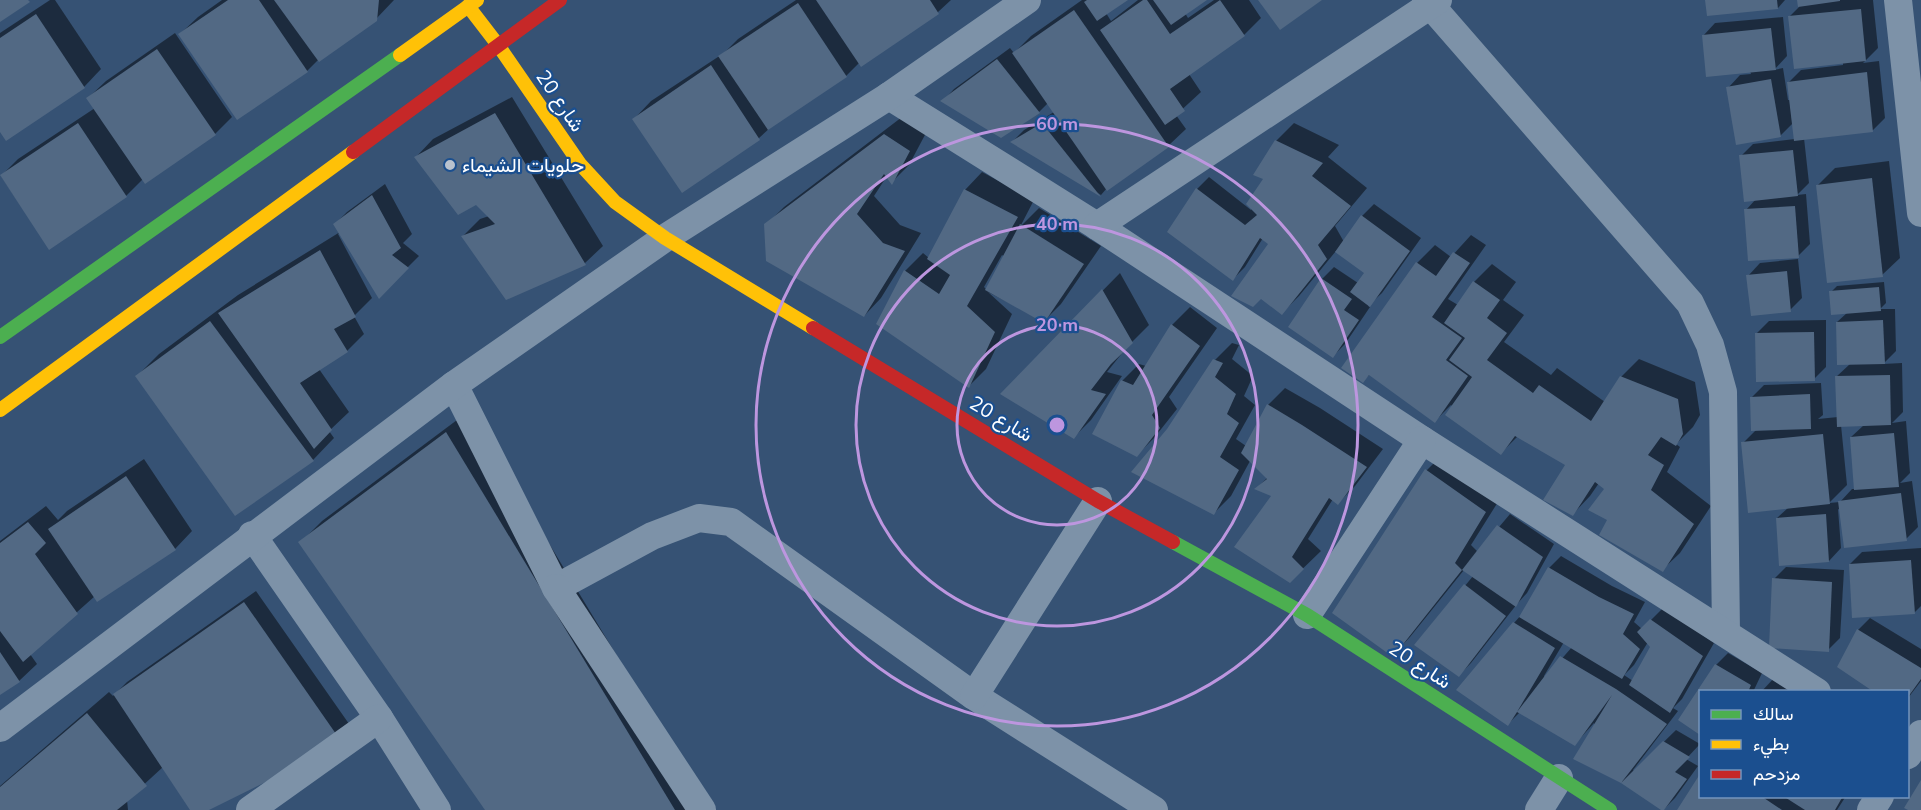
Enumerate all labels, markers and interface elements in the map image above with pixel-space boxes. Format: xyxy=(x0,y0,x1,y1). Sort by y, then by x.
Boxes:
street label: شارع 20 xyxy=(529,65,591,137)
text: 60 m xyxy=(1036,112,1078,136)
place label: حلويات الشيماء xyxy=(462,152,584,179)
marker: حلويات الشيماء xyxy=(443,158,457,172)
text: 40 m xyxy=(1036,212,1078,236)
text: 20 m xyxy=(1036,313,1078,337)
street label: شارع 20 xyxy=(964,390,1038,448)
centre of rings xyxy=(1047,415,1067,435)
street label: شارع 20 xyxy=(1384,635,1456,695)
legend xyxy=(1699,690,1909,798)
text: سالك xyxy=(1753,702,1793,726)
text: بطيء xyxy=(1753,732,1789,759)
text: مزدحم xyxy=(1753,762,1800,786)

